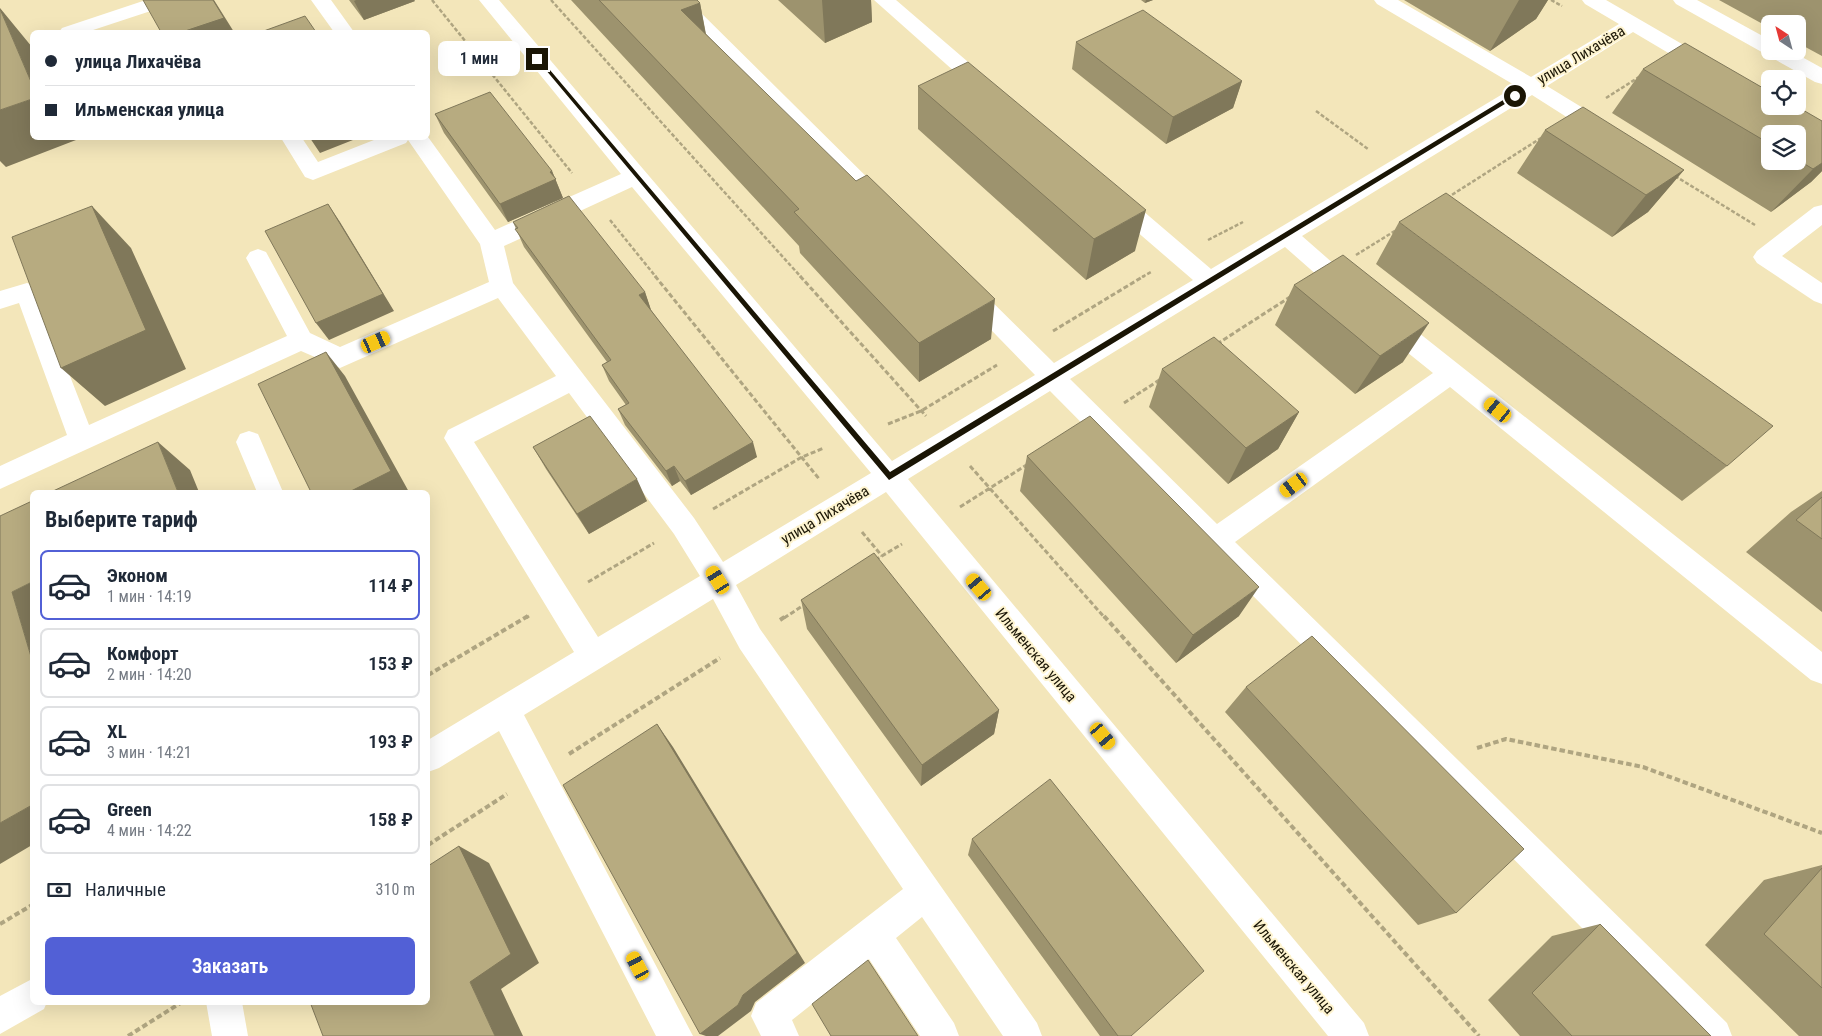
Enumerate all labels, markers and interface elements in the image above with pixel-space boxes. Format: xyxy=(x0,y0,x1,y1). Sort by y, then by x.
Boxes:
north arrow xyxy=(1761,15,1806,60)
map controls xyxy=(1761,15,1806,170)
street label: улица Лихачёва xyxy=(1534,22,1628,88)
callout: 1 мин xyxy=(437,42,520,76)
route end xyxy=(526,48,548,70)
text: 1 мин xyxy=(460,49,498,68)
text: улица Лихачёва xyxy=(75,50,201,73)
button: locate xyxy=(1761,70,1806,115)
route start xyxy=(1504,85,1526,107)
text: Ильменская улица xyxy=(75,98,224,121)
button: layers xyxy=(1761,125,1806,170)
car xyxy=(359,329,392,355)
car xyxy=(1481,395,1514,425)
car xyxy=(1277,470,1310,500)
street label: улица Лихачёва xyxy=(778,482,872,548)
text: Выберите тариф xyxy=(45,507,198,532)
icon: car xyxy=(47,563,92,608)
car xyxy=(703,563,732,597)
text: Эконом xyxy=(107,564,168,587)
car xyxy=(963,571,994,603)
text: 114 ₽ xyxy=(368,574,413,597)
text: 1 мин · 14:19 xyxy=(107,587,192,606)
street label: Ильменская улица xyxy=(992,604,1080,706)
icon: car xyxy=(47,641,92,686)
text: Комфорт xyxy=(107,642,179,665)
text: 153 ₽ xyxy=(368,652,413,675)
text: 2 мин · 14:20 xyxy=(107,665,192,684)
icon: car xyxy=(47,719,92,764)
text: XL xyxy=(107,720,127,743)
car xyxy=(1087,720,1118,752)
text: 193 ₽ xyxy=(368,730,413,753)
text: 3 мин · 14:21 xyxy=(107,743,192,762)
icon: car xyxy=(47,797,92,842)
text: Green xyxy=(107,798,152,821)
text: 158 ₽ xyxy=(368,808,413,831)
text: 4 мин · 14:22 xyxy=(107,821,192,840)
icon: cash xyxy=(45,876,73,904)
text: Наличные xyxy=(85,878,166,901)
text: 310 m xyxy=(376,880,415,899)
street label: Ильменская улица xyxy=(1250,916,1338,1018)
button: Заказать xyxy=(45,937,415,995)
car xyxy=(624,949,651,983)

